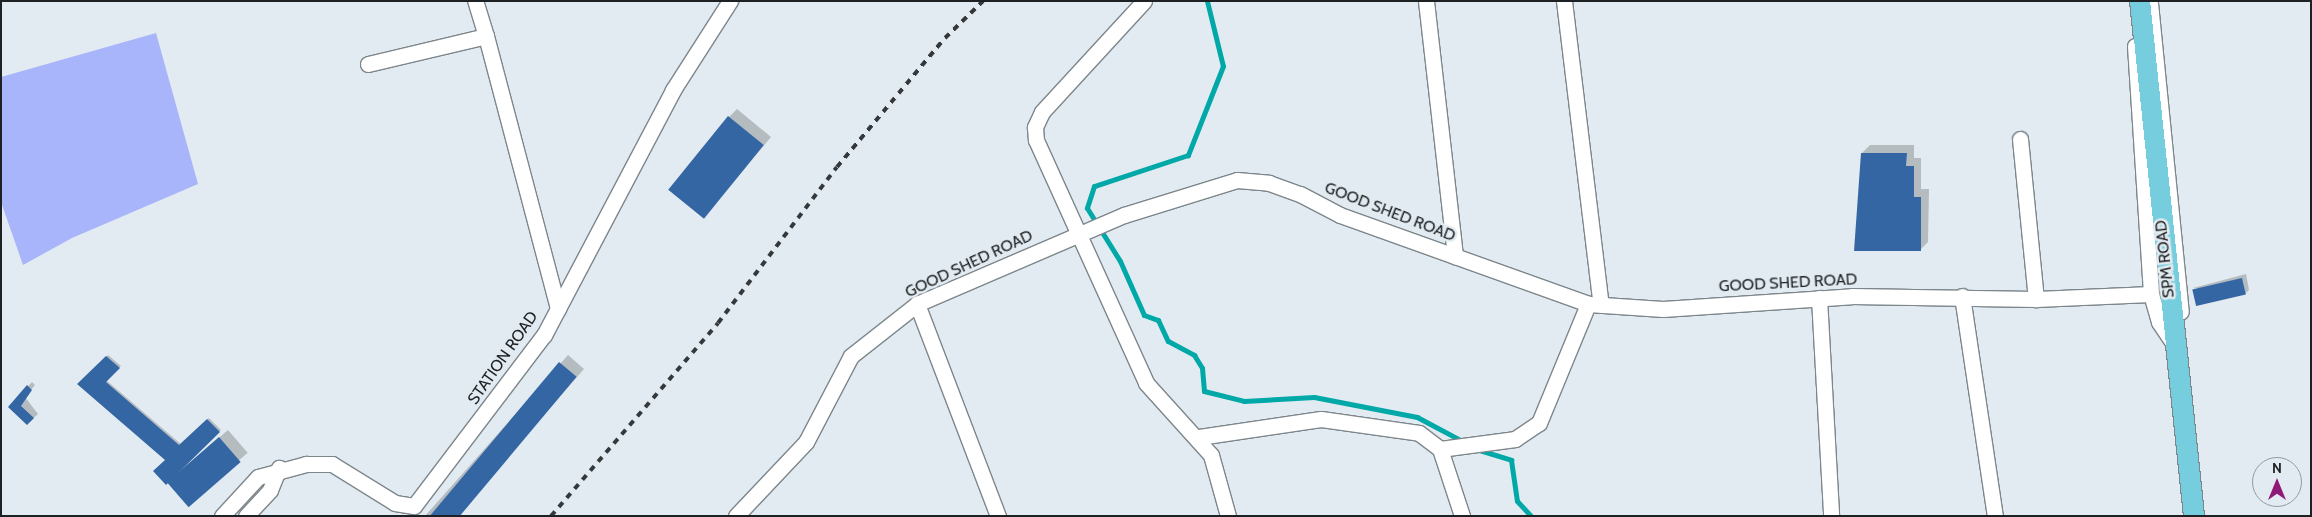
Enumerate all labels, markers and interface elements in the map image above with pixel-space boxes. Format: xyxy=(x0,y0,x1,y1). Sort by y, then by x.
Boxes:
street label: GOOD SHED ROAD xyxy=(1322,178,1458,246)
street label: SPM ROAD xyxy=(2151,219,2179,299)
street label: GOOD SHED ROAD xyxy=(902,226,1036,302)
street label: GOOD SHED ROAD xyxy=(1718,270,1858,296)
street label: STATION ROAD xyxy=(464,308,542,408)
north arrow xyxy=(2252,457,2302,507)
text: N xyxy=(2272,459,2282,477)

